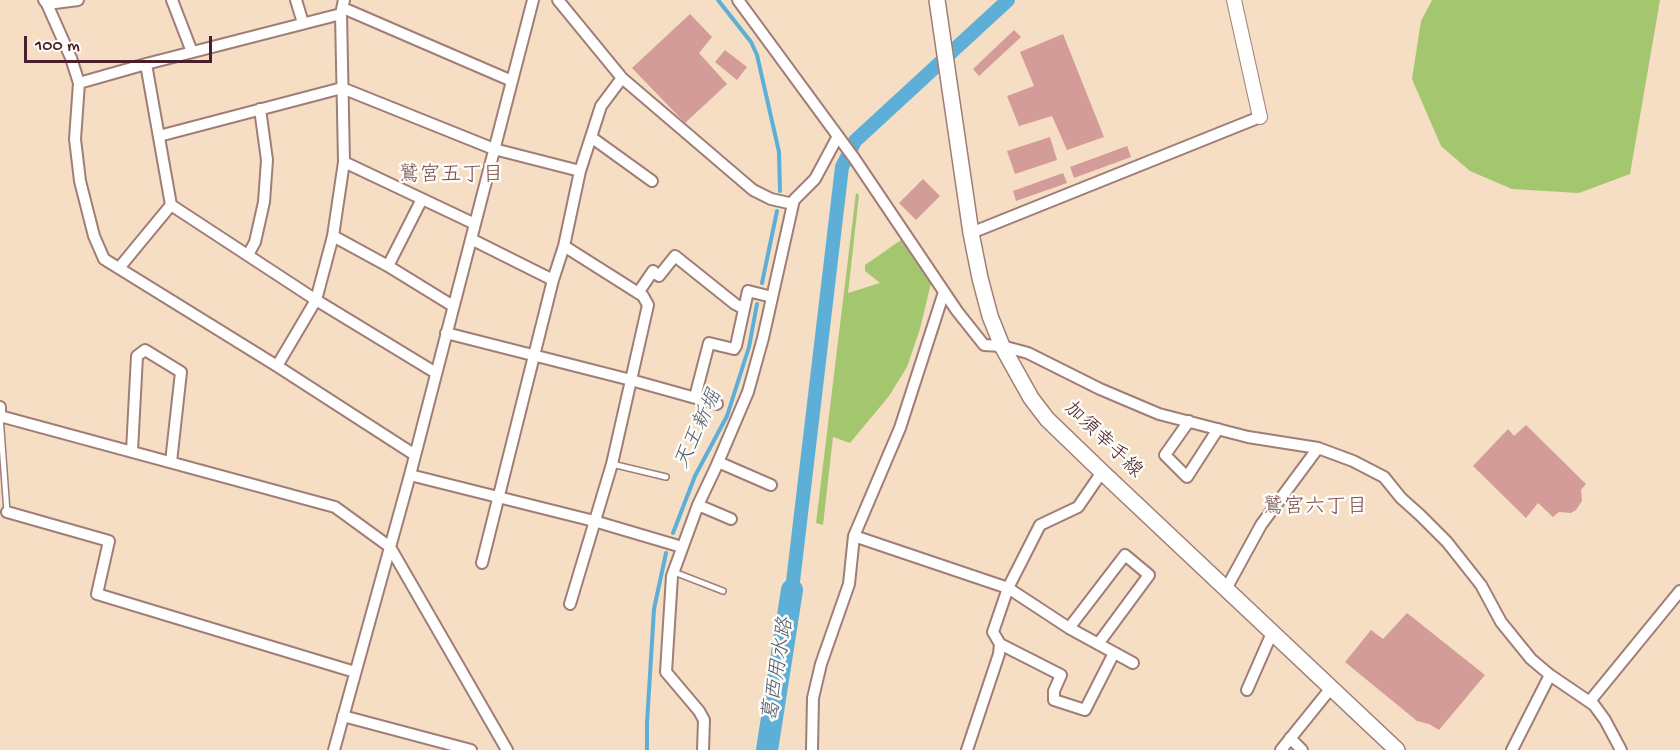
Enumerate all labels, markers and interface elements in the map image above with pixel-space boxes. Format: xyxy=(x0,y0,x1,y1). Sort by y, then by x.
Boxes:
scale bar xyxy=(27,24,214,62)
text: 100 m xyxy=(35,36,80,57)
district label: 鷲宮五丁目 xyxy=(399,164,503,190)
water label: 天王新堀 xyxy=(671,387,729,473)
street label: 加須幸手線 xyxy=(1058,398,1146,484)
district label: 鷲宮六丁目 xyxy=(1263,496,1367,522)
water label: 葛西用水路 xyxy=(759,616,801,724)

